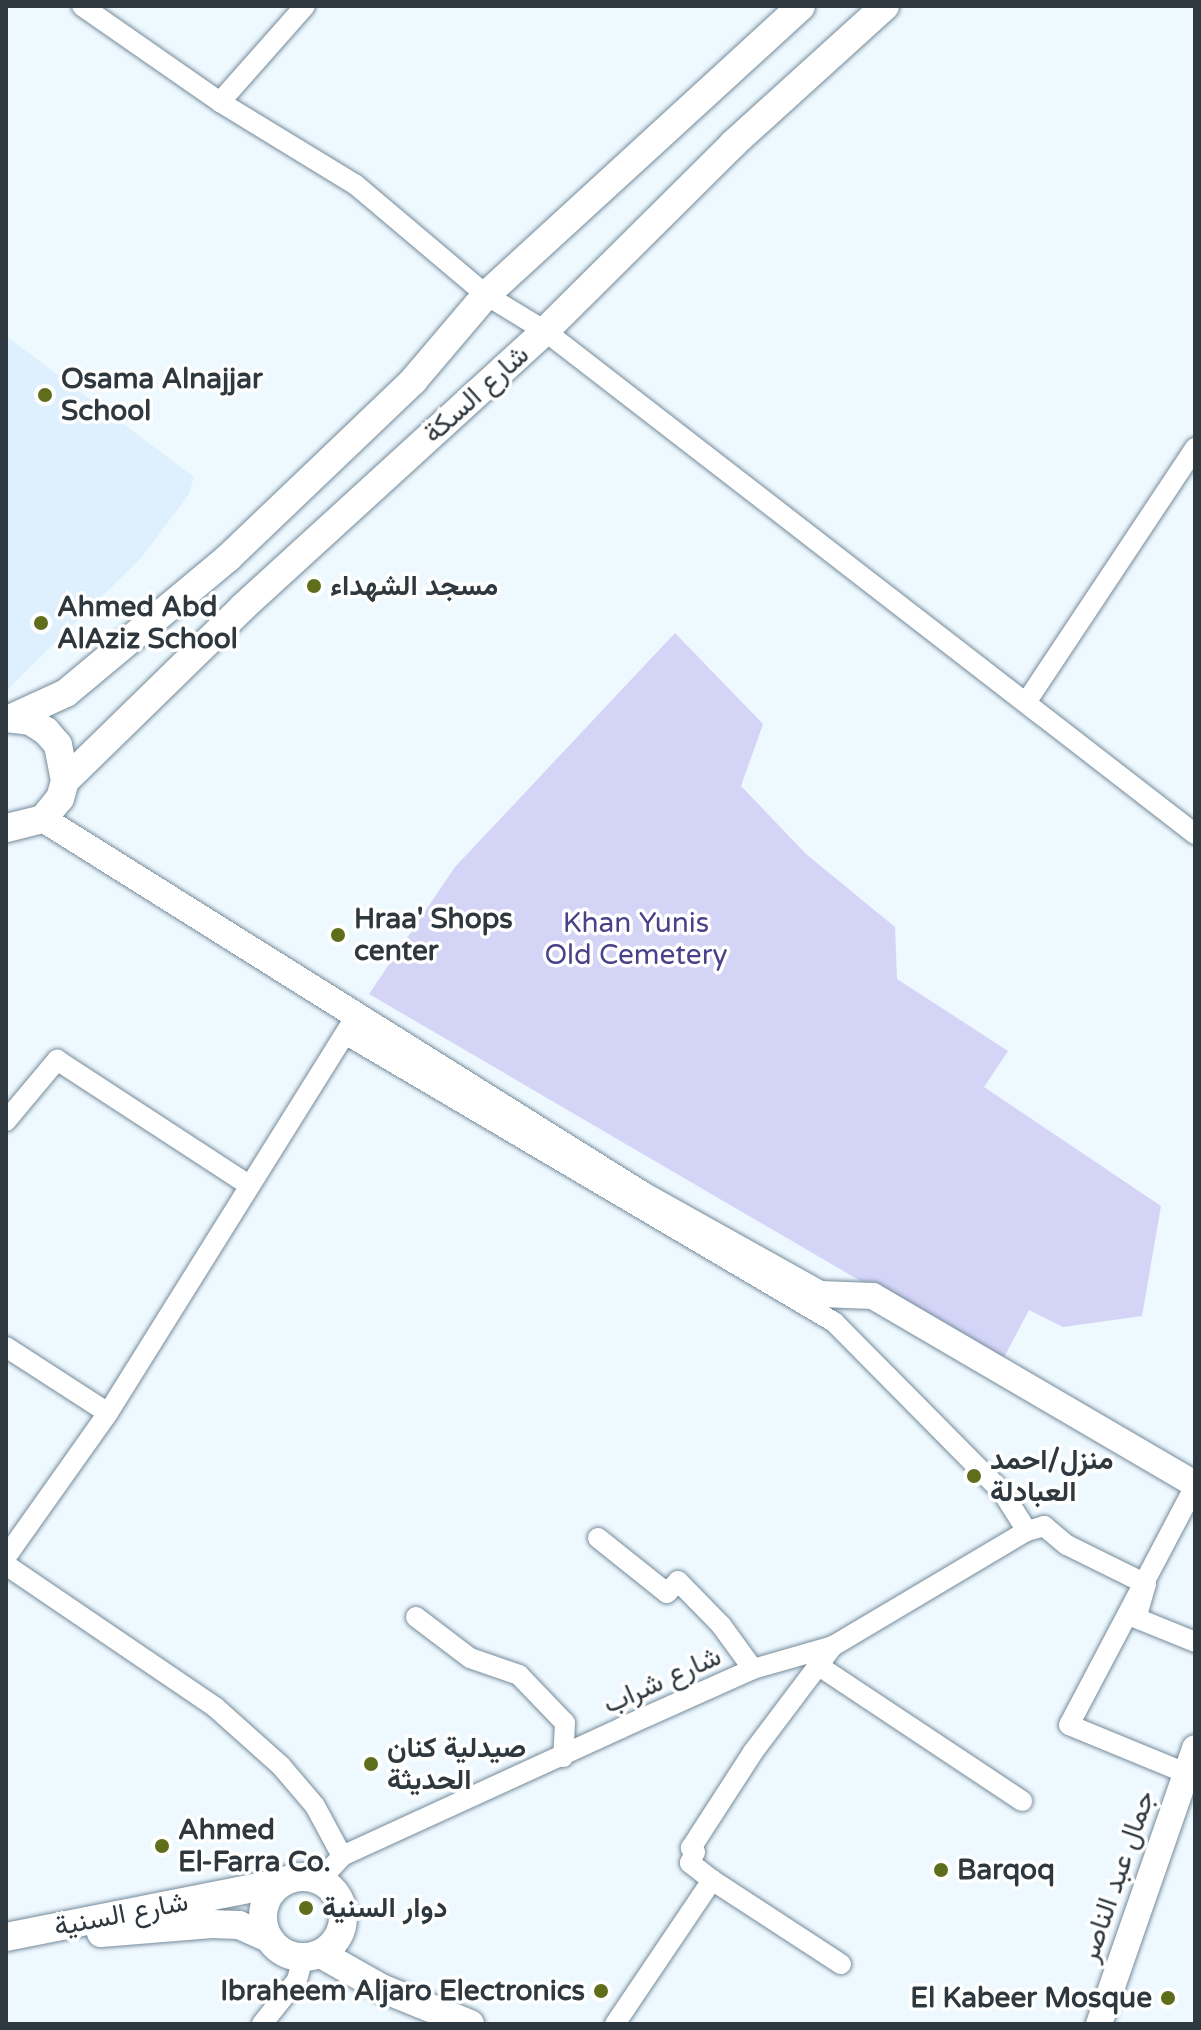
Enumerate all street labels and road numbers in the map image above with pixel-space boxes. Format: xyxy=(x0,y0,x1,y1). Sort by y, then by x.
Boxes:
street label: شارع السكة xyxy=(416,338,536,450)
street label: شارع شراب xyxy=(598,1639,726,1721)
street label: جمال عبد الناصر xyxy=(1072,1786,1162,1966)
street label: شارع السنية xyxy=(51,1885,191,1943)

